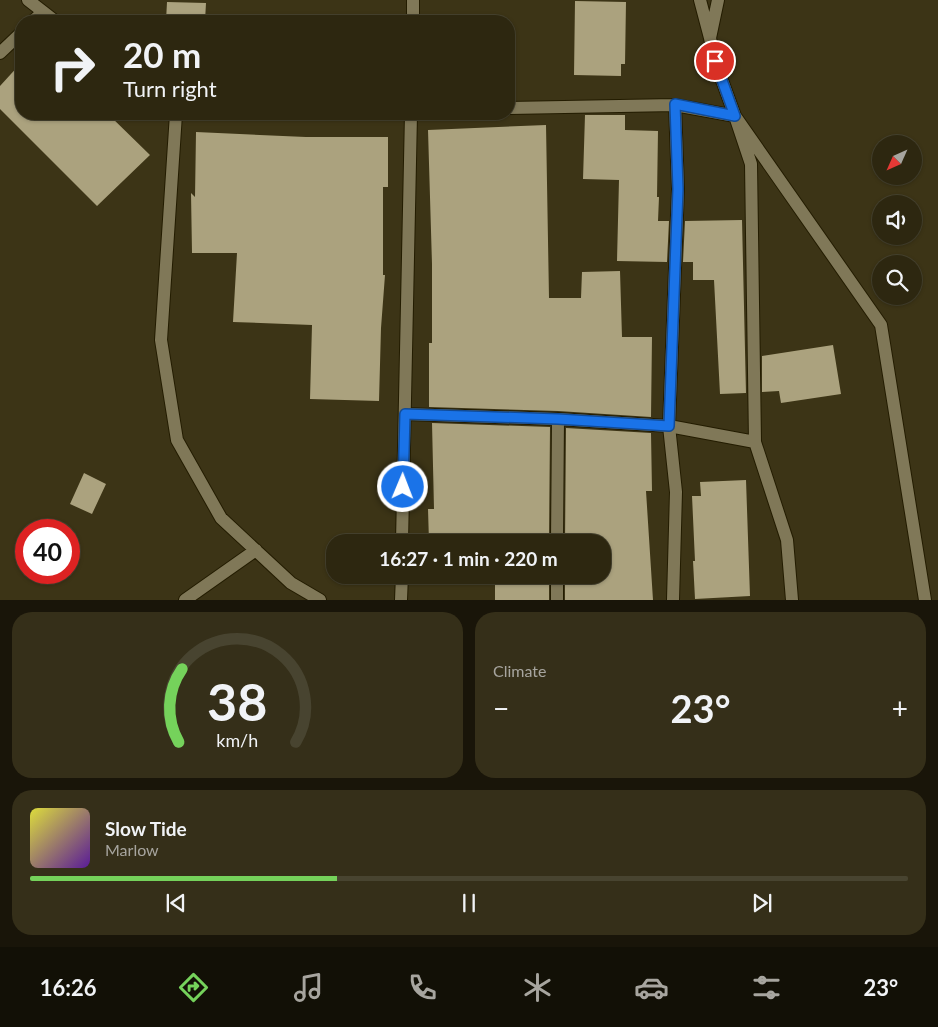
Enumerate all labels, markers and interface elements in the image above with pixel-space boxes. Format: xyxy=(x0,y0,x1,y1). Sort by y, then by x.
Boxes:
text: 20 m xyxy=(123,33,201,75)
icon: right xyxy=(40,35,105,100)
pin xyxy=(694,40,736,82)
icon: arrive xyxy=(701,47,729,75)
text: Turn right xyxy=(123,75,217,102)
north arrow xyxy=(872,135,922,185)
map controls xyxy=(872,135,922,305)
button: sound xyxy=(872,195,922,245)
button: search xyxy=(872,255,922,305)
position arrow xyxy=(376,460,428,512)
speed limit sign: 40 xyxy=(15,519,80,584)
text: 16:27 · 1 min · 220 m xyxy=(379,547,558,570)
text: Climate xyxy=(493,661,546,680)
text: 38 xyxy=(207,670,268,732)
text: 23° xyxy=(671,685,730,731)
text: − xyxy=(493,691,509,725)
text: + xyxy=(892,691,908,725)
text: km/h xyxy=(217,729,258,751)
text: Slow Tide xyxy=(105,817,187,840)
text: Marlow xyxy=(105,840,159,859)
icon: previous xyxy=(162,889,190,917)
icon: pause xyxy=(455,889,483,917)
icon: next xyxy=(748,889,776,917)
icon: directions xyxy=(176,970,211,1005)
icon: music xyxy=(291,970,326,1005)
icon: phone xyxy=(405,970,440,1005)
icon: climate xyxy=(520,970,555,1005)
icon: car xyxy=(634,970,669,1005)
icon: filters xyxy=(749,970,784,1005)
text: 16:26 xyxy=(40,974,97,1001)
text: 23° xyxy=(863,974,898,1001)

